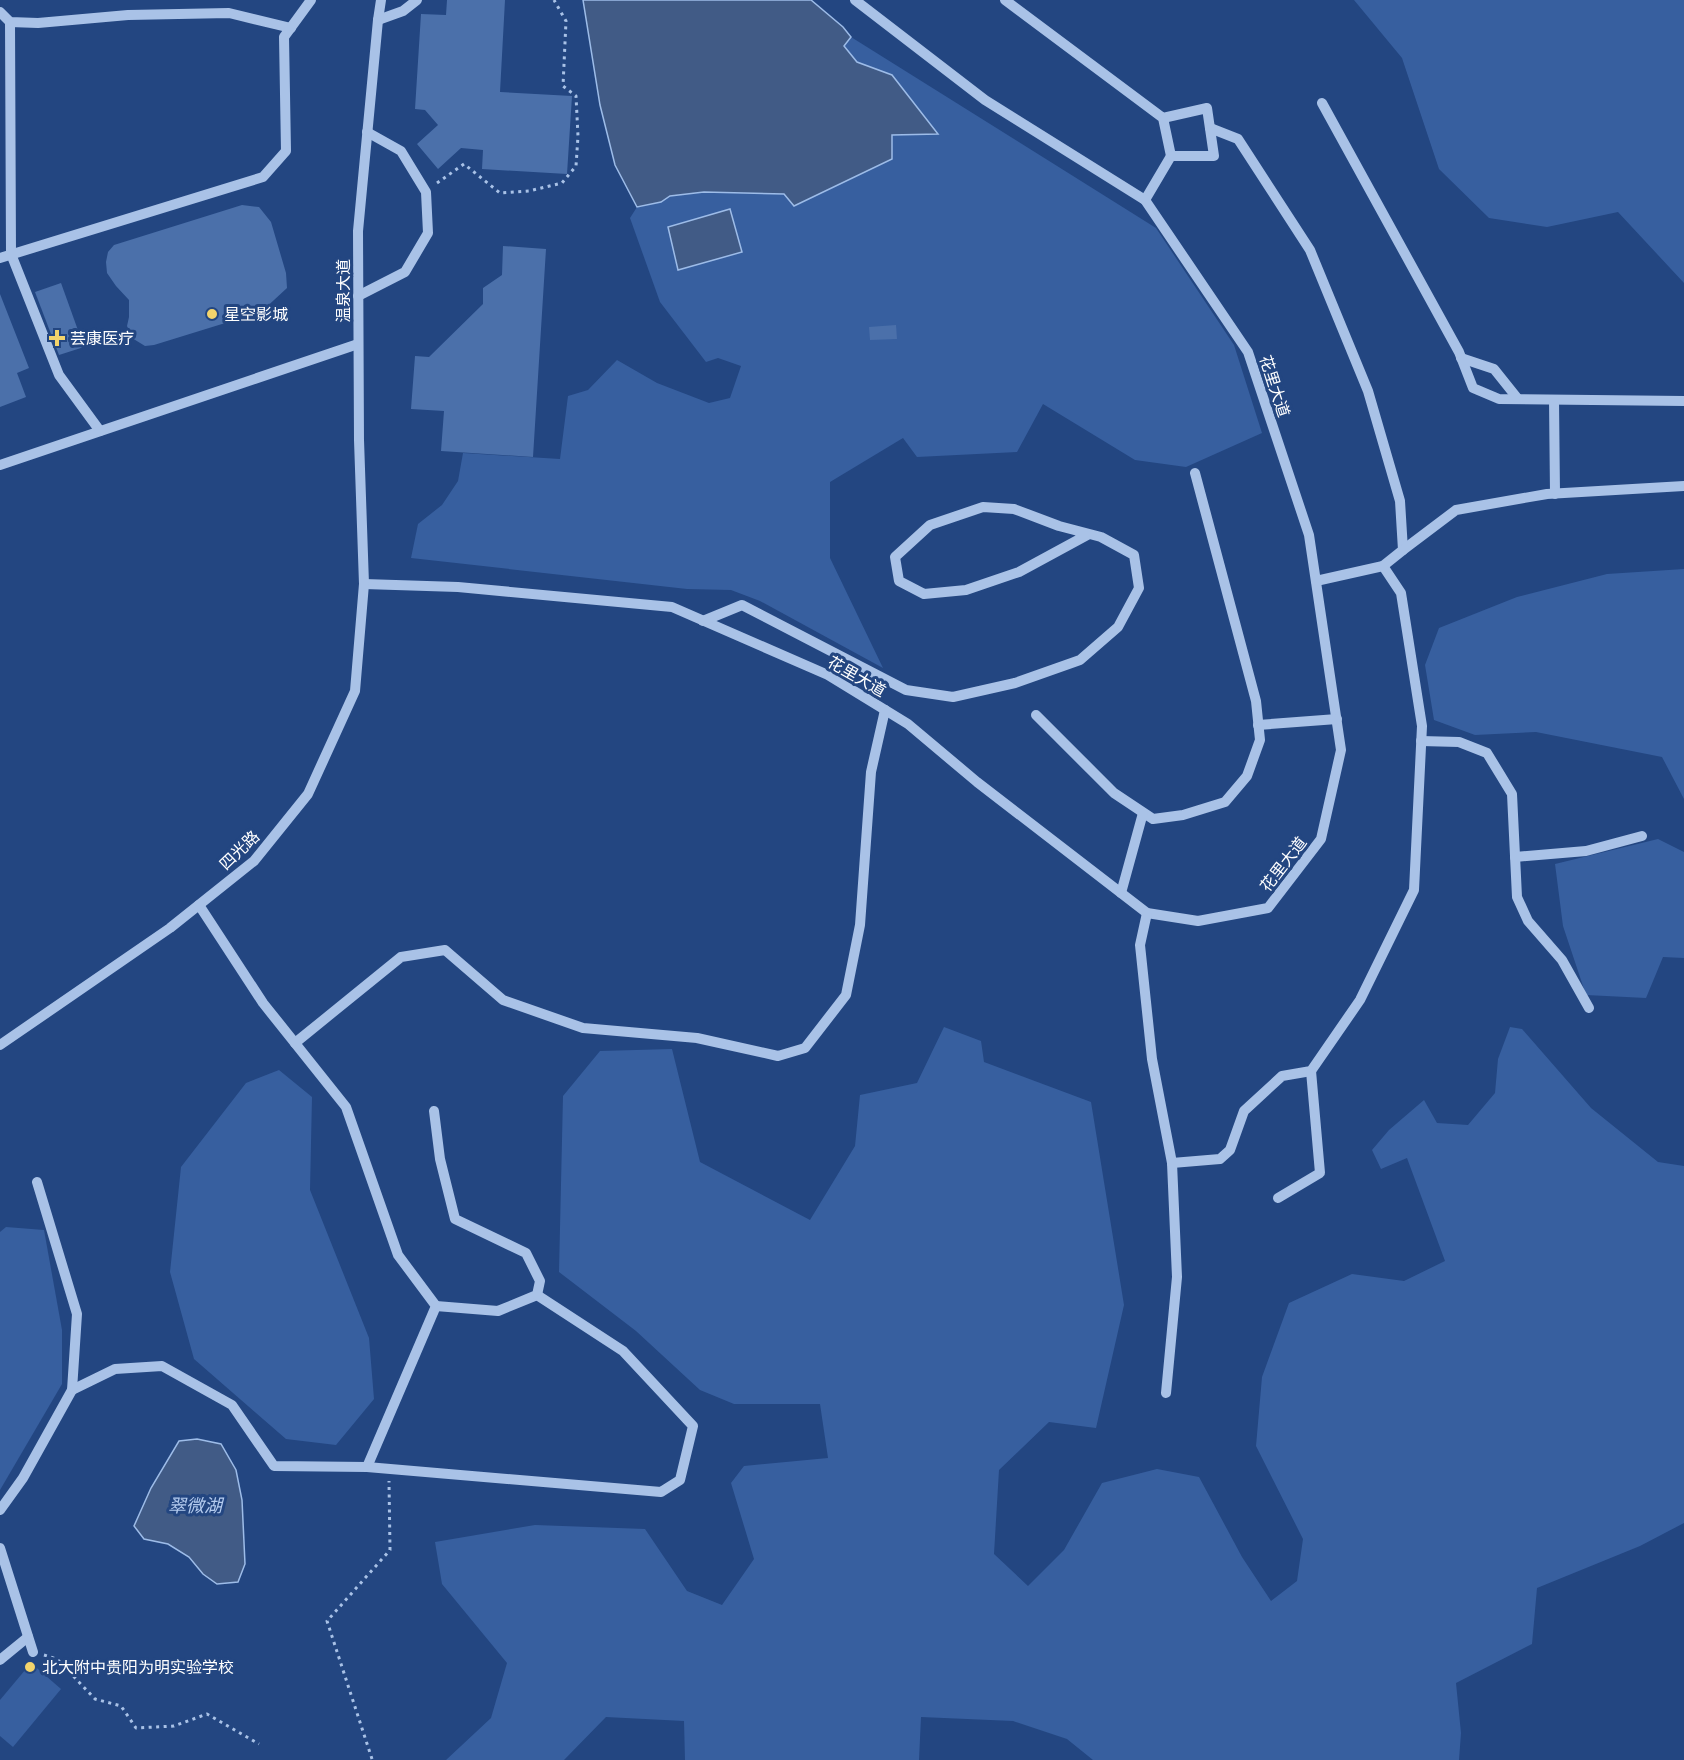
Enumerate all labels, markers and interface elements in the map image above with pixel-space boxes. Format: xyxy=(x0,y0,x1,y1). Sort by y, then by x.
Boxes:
street label: 温泉大道 xyxy=(333,259,353,323)
place label: 星空影城 xyxy=(224,304,288,324)
marker: 星空影城 xyxy=(205,307,219,321)
place label: 芸康医疗 xyxy=(70,328,134,348)
marker: 芸康医疗 xyxy=(48,329,66,347)
street label: 花里大道 xyxy=(1256,352,1294,420)
street label: 花里大道 xyxy=(824,651,890,701)
street label: 四光路 xyxy=(215,826,263,874)
street label: 花里大道 xyxy=(1255,833,1311,895)
water label: 翠微湖 xyxy=(168,1494,225,1517)
place label: 北大附中贵阳为明实验学校 xyxy=(42,1657,234,1677)
marker: 北大附中贵阳为明实验学校 xyxy=(23,1660,37,1674)

